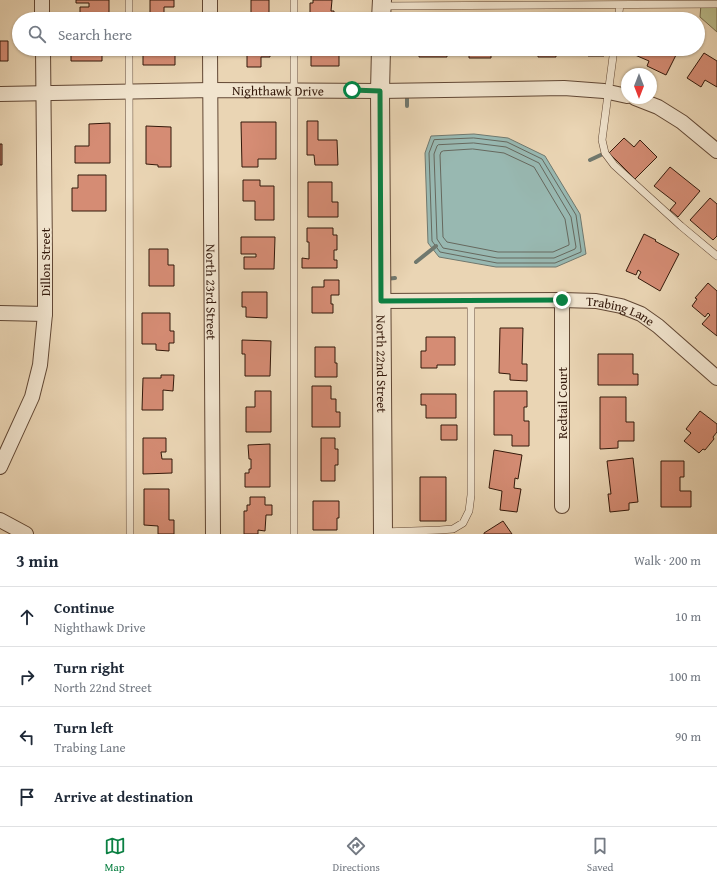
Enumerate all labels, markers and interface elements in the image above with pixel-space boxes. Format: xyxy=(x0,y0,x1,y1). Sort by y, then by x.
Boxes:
search box xyxy=(12,12,705,56)
icon: search xyxy=(26,23,48,45)
text: Search here xyxy=(58,24,132,45)
north arrow xyxy=(621,68,657,104)
street label: Nighthawk Drive xyxy=(232,81,324,100)
route start xyxy=(343,81,361,99)
street label: Dillon Street xyxy=(36,227,55,296)
street label: North 23rd Street xyxy=(202,244,221,340)
route end xyxy=(553,291,571,309)
street label: Trabing Lane xyxy=(586,291,659,330)
street label: North 22nd Street xyxy=(372,315,392,413)
street label: Redtail Court xyxy=(553,367,572,439)
text: 3 min xyxy=(16,548,58,573)
text: Walk · 200 m xyxy=(634,551,701,570)
text: Continue xyxy=(54,597,115,618)
icon: ahead xyxy=(16,606,38,628)
text: 10 m xyxy=(675,607,701,626)
text: Nighthawk Drive xyxy=(54,618,146,637)
text: Turn right xyxy=(54,657,125,678)
icon: right xyxy=(16,666,38,688)
text: 100 m xyxy=(669,667,701,686)
text: North 22nd Street xyxy=(54,678,152,697)
text: Turn left xyxy=(54,717,113,738)
icon: left xyxy=(16,726,38,748)
text: 90 m xyxy=(675,727,701,746)
text: Trabing Lane xyxy=(54,738,126,757)
icon: arrive xyxy=(16,786,38,808)
text: Arrive at destination xyxy=(54,786,193,807)
tab: Map xyxy=(104,835,126,875)
tab: Directions xyxy=(333,835,380,875)
tab: Saved xyxy=(587,835,613,875)

